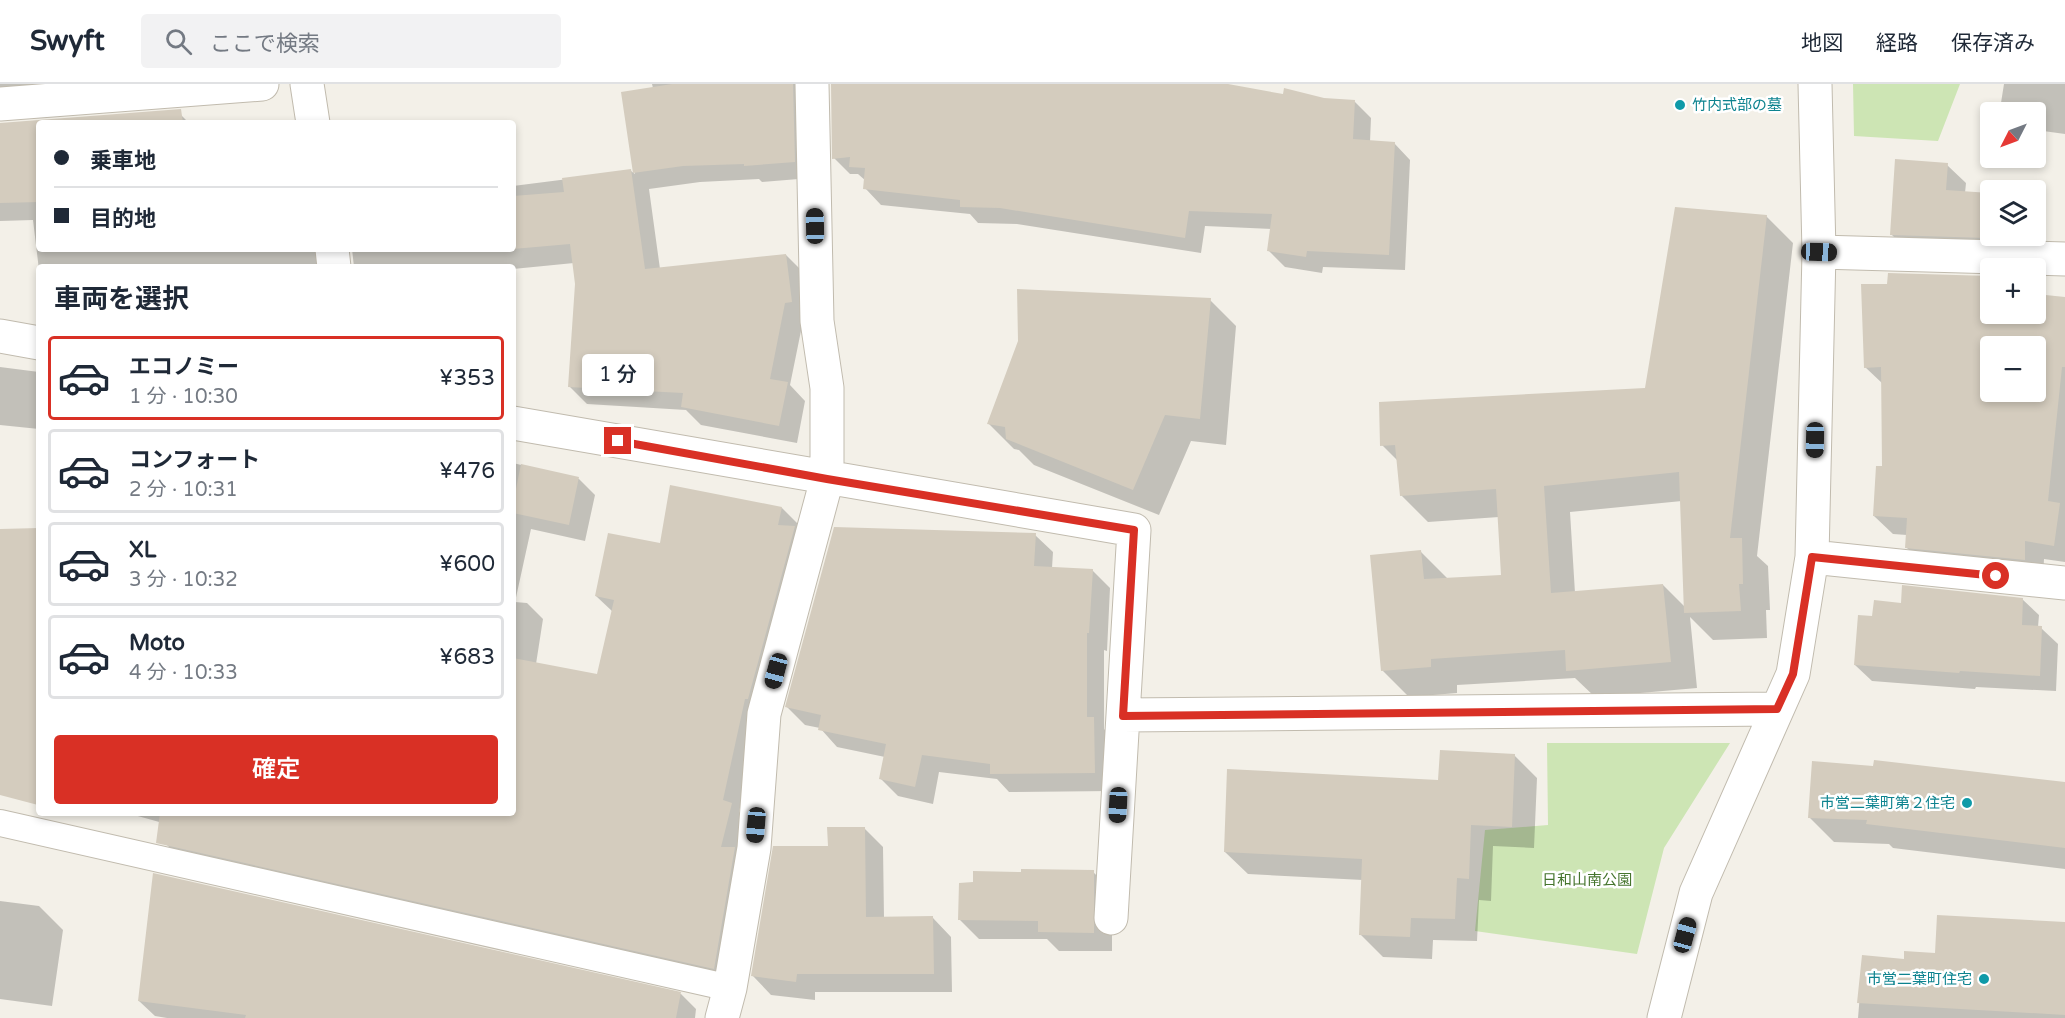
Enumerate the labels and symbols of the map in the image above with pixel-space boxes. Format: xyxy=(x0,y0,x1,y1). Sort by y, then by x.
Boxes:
place label: 竹内式部の墓 xyxy=(1692,96,1782,114)
marker: 竹内式部の墓 xyxy=(1673,98,1687,112)
north arrow xyxy=(1980,102,2046,168)
car xyxy=(806,208,824,244)
car xyxy=(1801,242,1837,262)
callout: 1 分 xyxy=(582,354,654,396)
car xyxy=(1806,422,1824,458)
route end xyxy=(604,427,631,454)
route start xyxy=(1982,562,2009,589)
car xyxy=(763,651,789,691)
car xyxy=(1108,787,1128,823)
place label: 市営二葉町第２住宅 xyxy=(1820,794,1955,812)
marker: 市営二葉町第２住宅 xyxy=(1960,796,1974,810)
car xyxy=(745,806,767,844)
park label: 日和山南公園 xyxy=(1542,871,1632,889)
car xyxy=(1672,915,1698,955)
place label: 市営二葉町住宅 xyxy=(1867,970,1972,988)
marker: 市営二葉町住宅 xyxy=(1977,972,1991,986)

